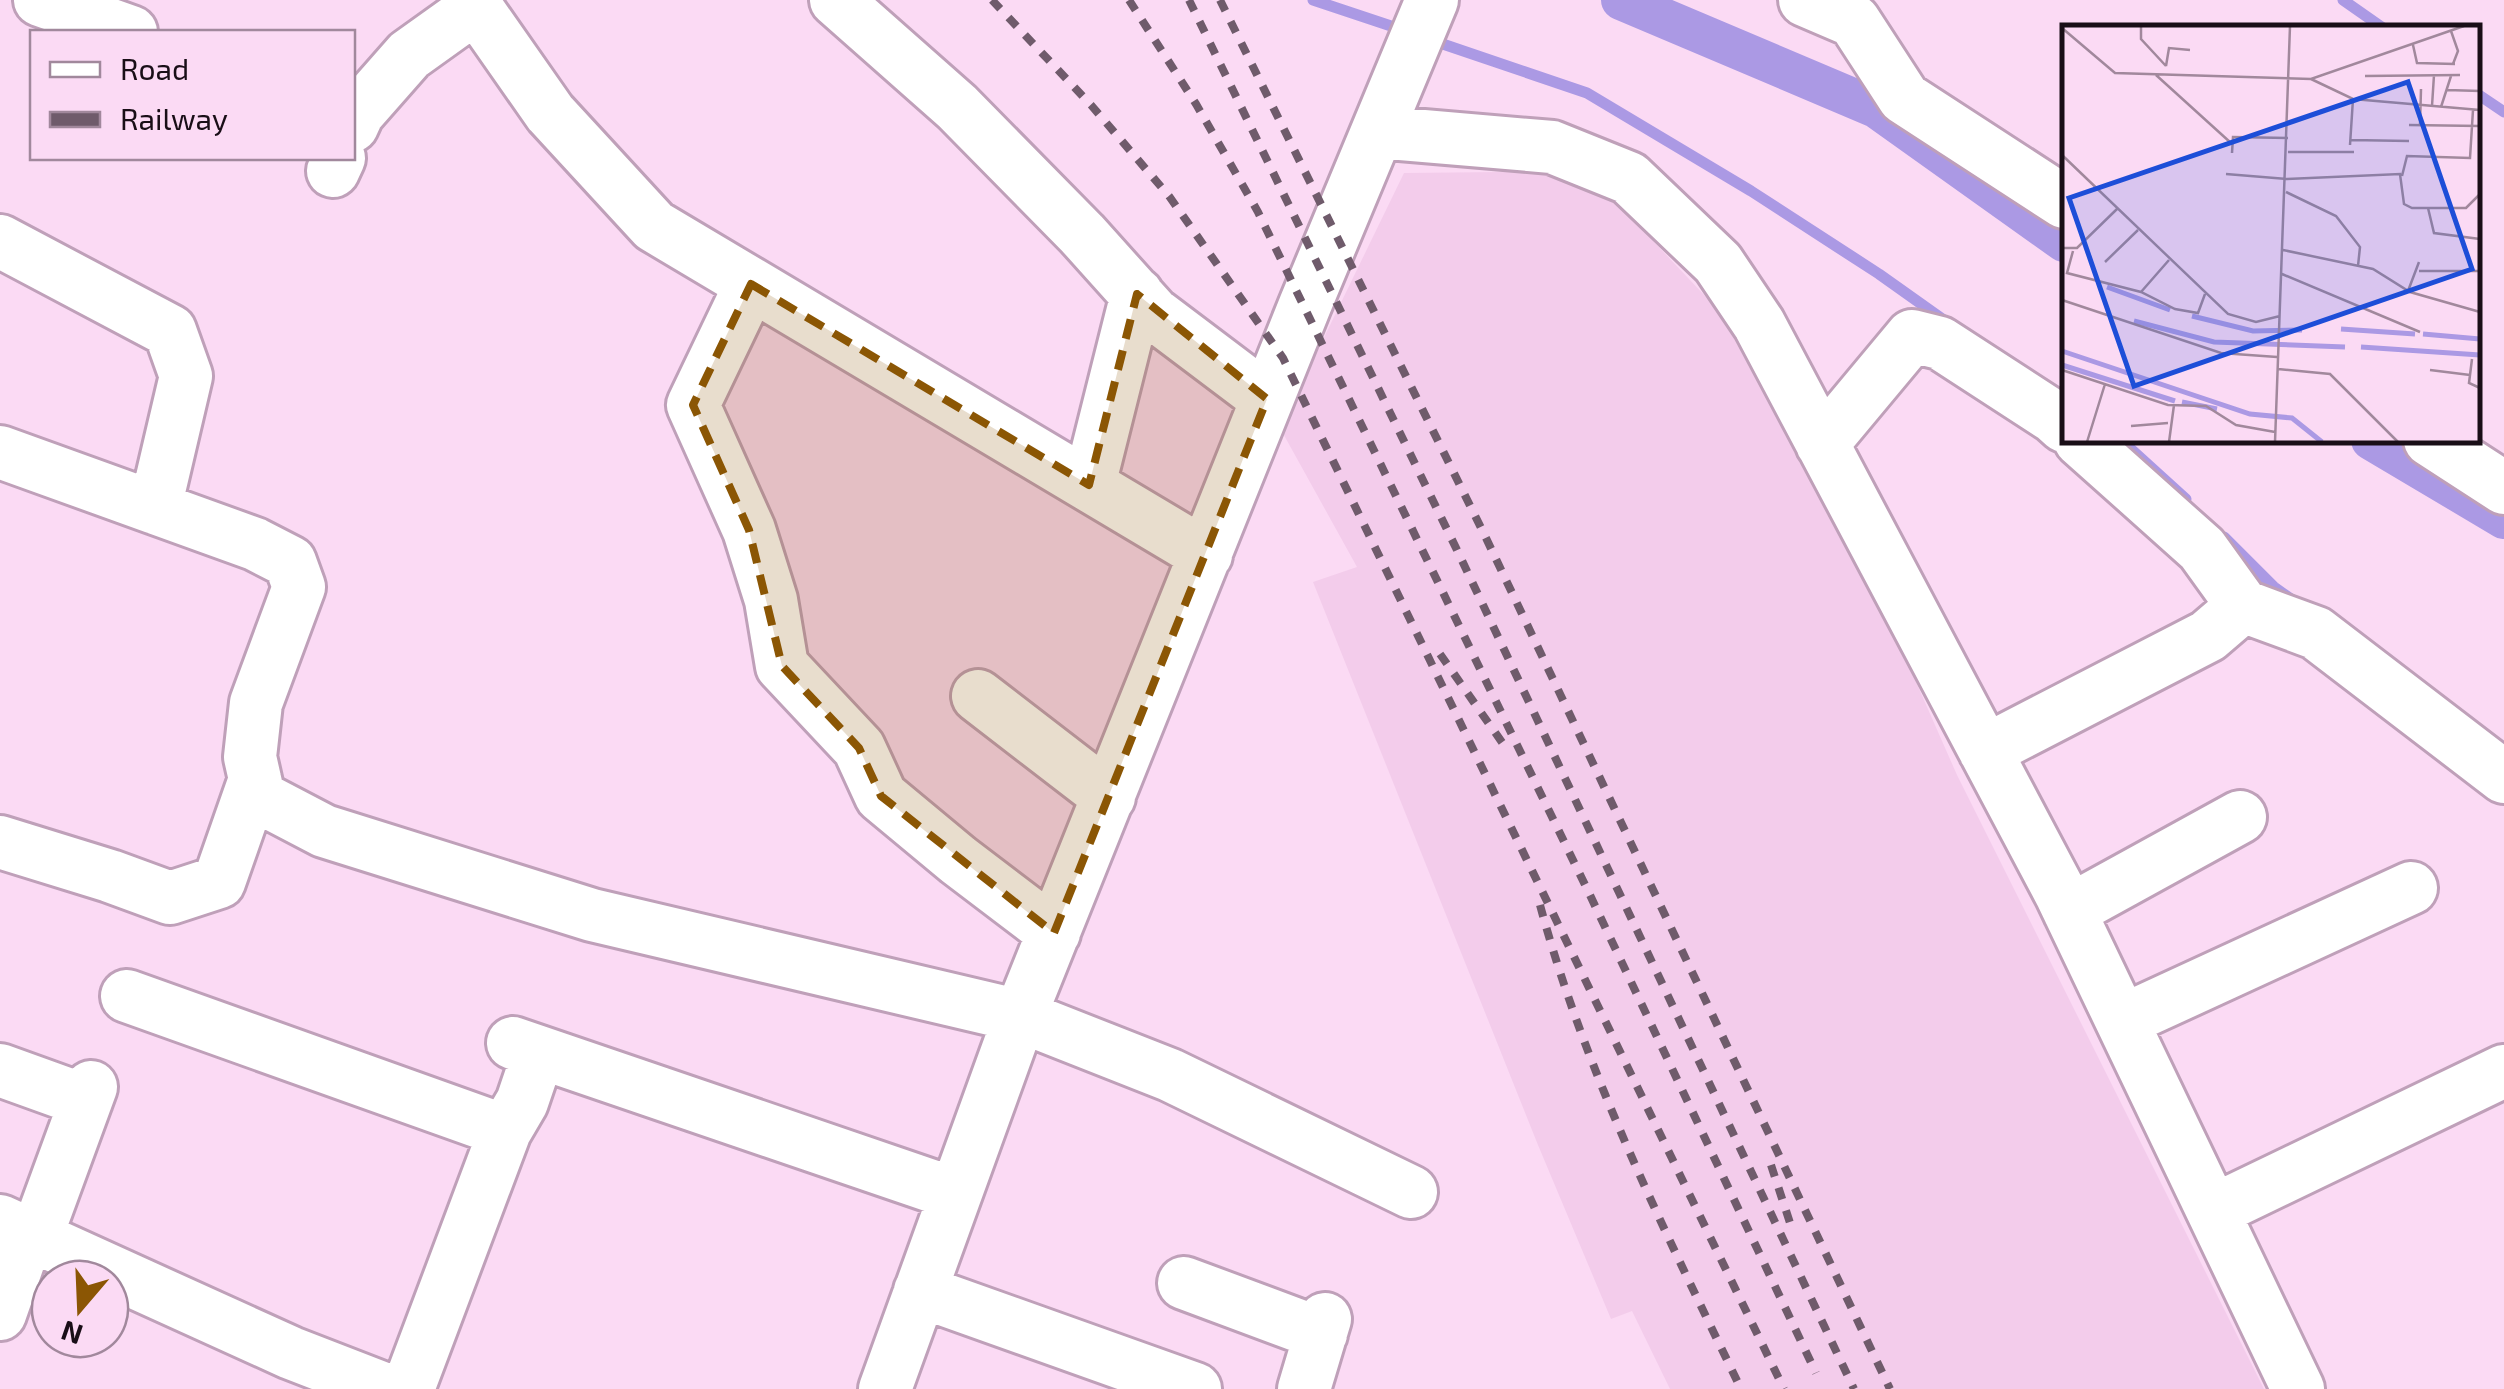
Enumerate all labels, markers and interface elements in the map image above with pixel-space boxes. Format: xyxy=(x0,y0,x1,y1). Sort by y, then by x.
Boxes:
inset map xyxy=(2062,25,2479,442)
legend xyxy=(30,30,355,160)
text: Road xyxy=(120,50,189,86)
text: Railway xyxy=(120,100,228,136)
north arrow xyxy=(30,1259,130,1359)
text: N xyxy=(56,1314,87,1353)

